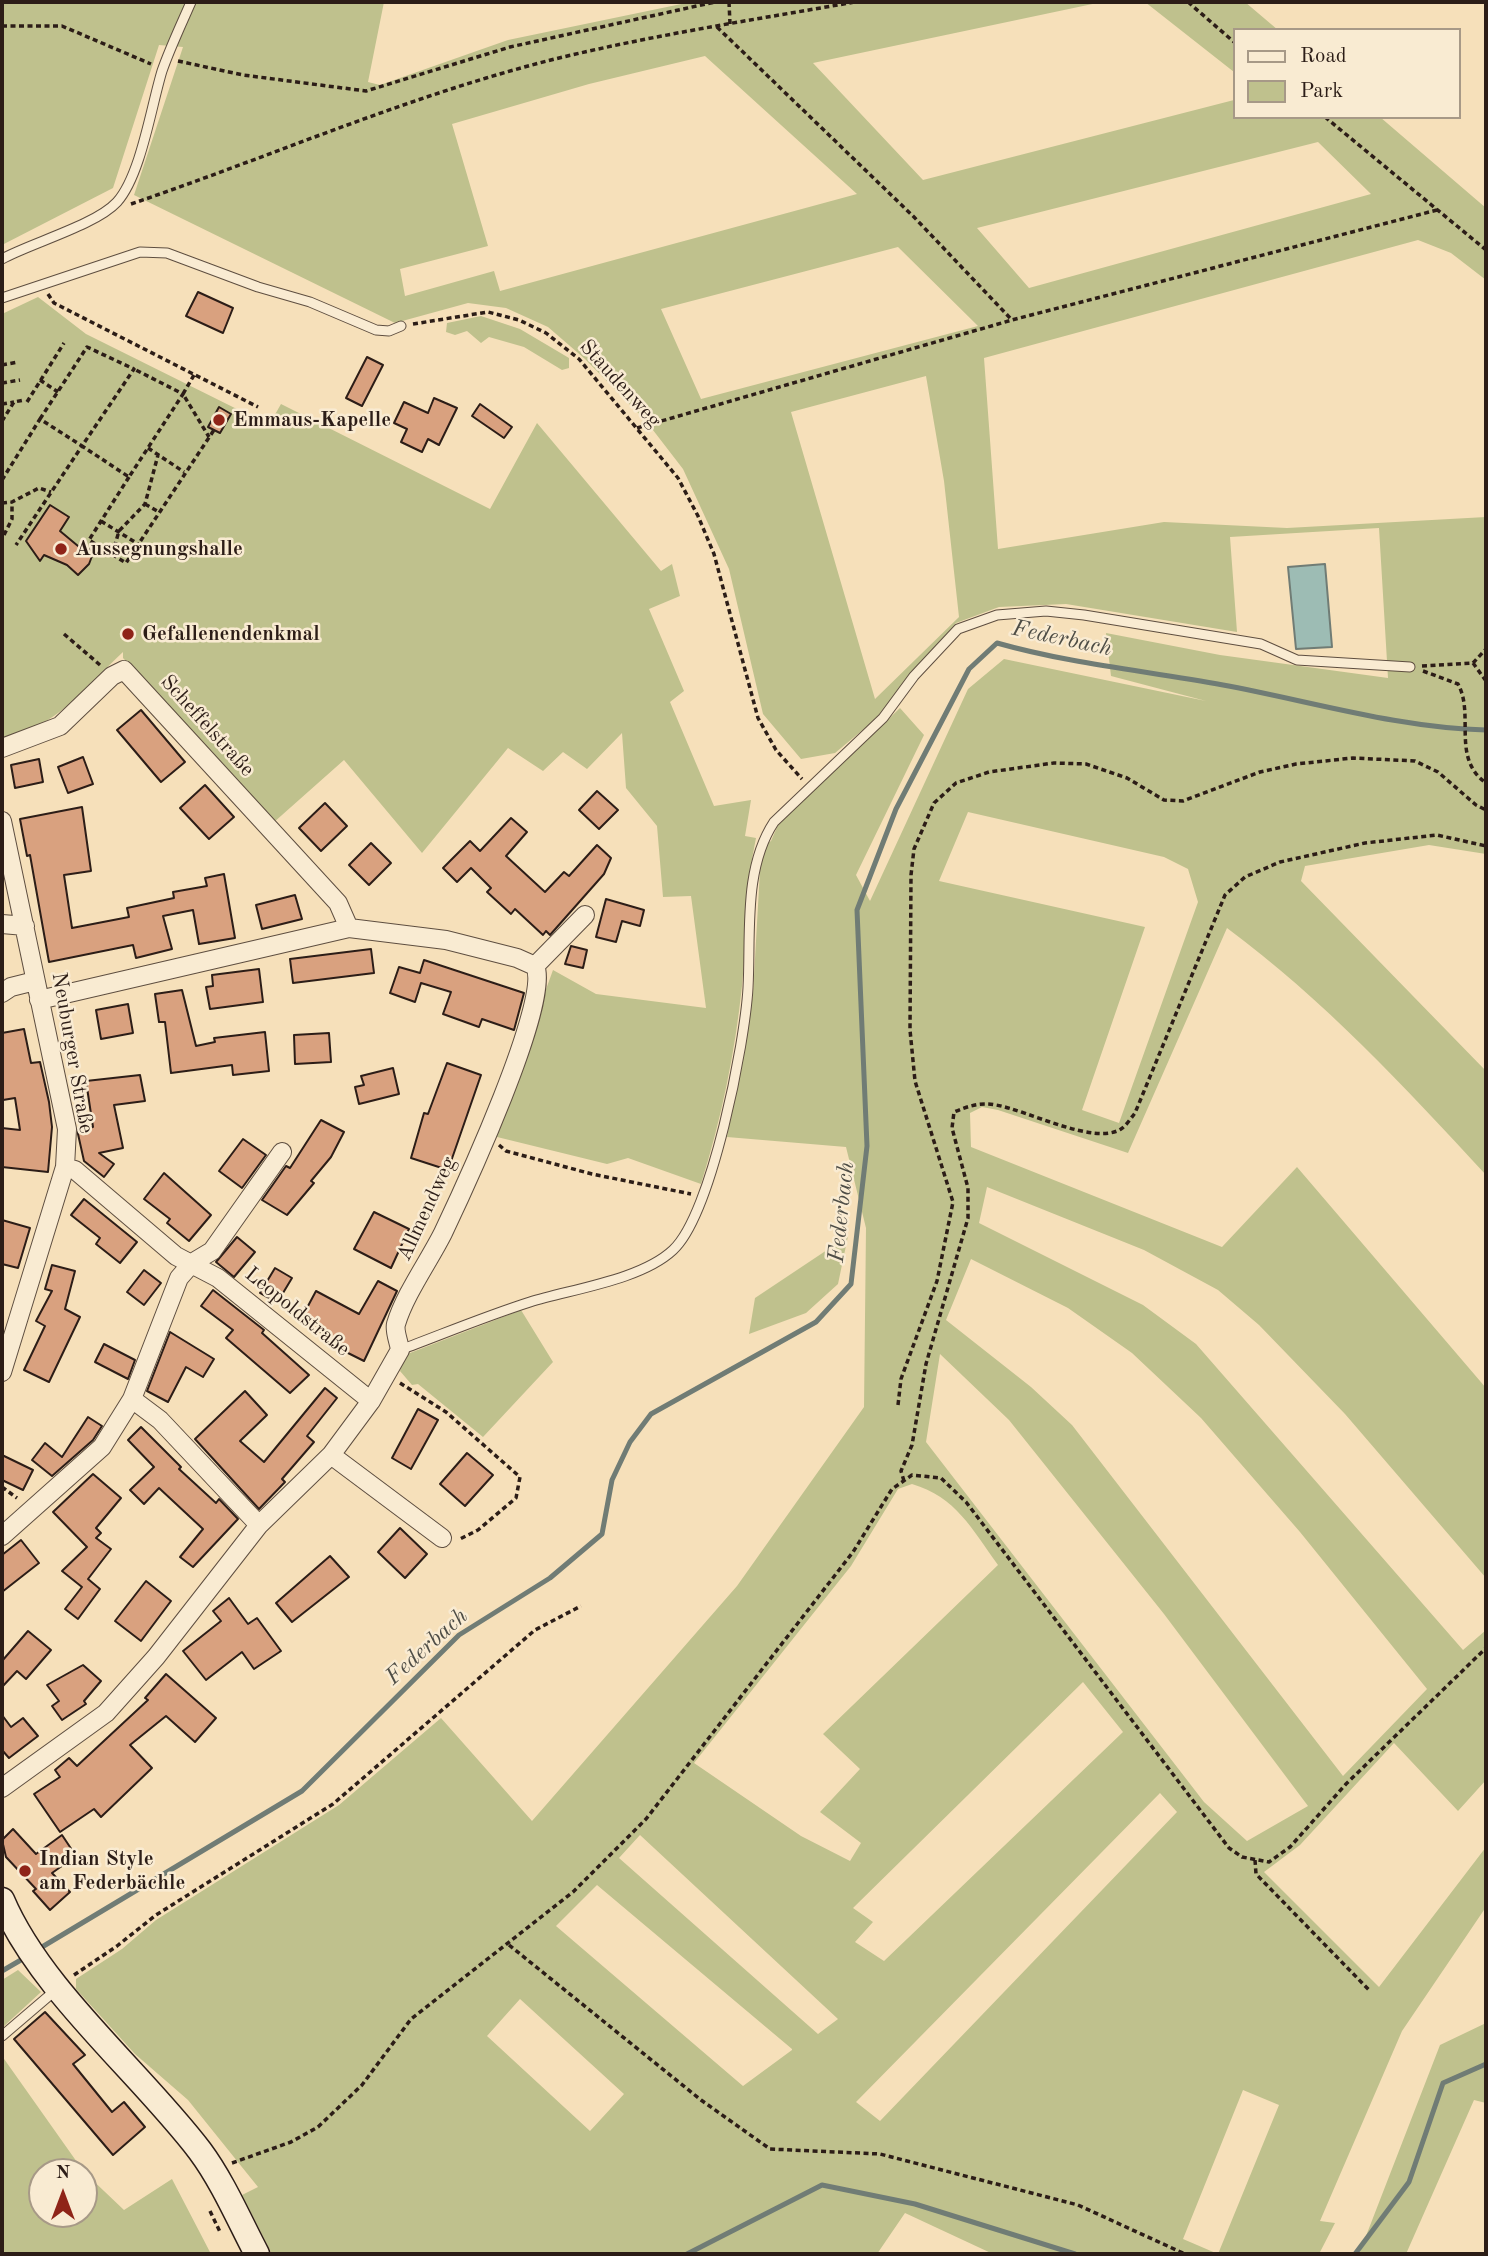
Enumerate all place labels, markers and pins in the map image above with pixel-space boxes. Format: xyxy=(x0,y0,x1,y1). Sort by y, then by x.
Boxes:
place label: Emmaus-Kapelle xyxy=(233,407,391,433)
marker: Emmaus-Kapelle xyxy=(211,412,227,428)
place label: Aussegnungshalle xyxy=(75,536,243,562)
marker: Aussegnungshalle xyxy=(53,541,69,557)
place label: Gefallenendenkmal xyxy=(142,621,320,647)
marker: Gefallenendenkmal xyxy=(120,626,136,642)
place label: Indian Style am Federbächle xyxy=(39,1846,185,1896)
marker: Indian Style am Federbächle xyxy=(17,1863,33,1879)

